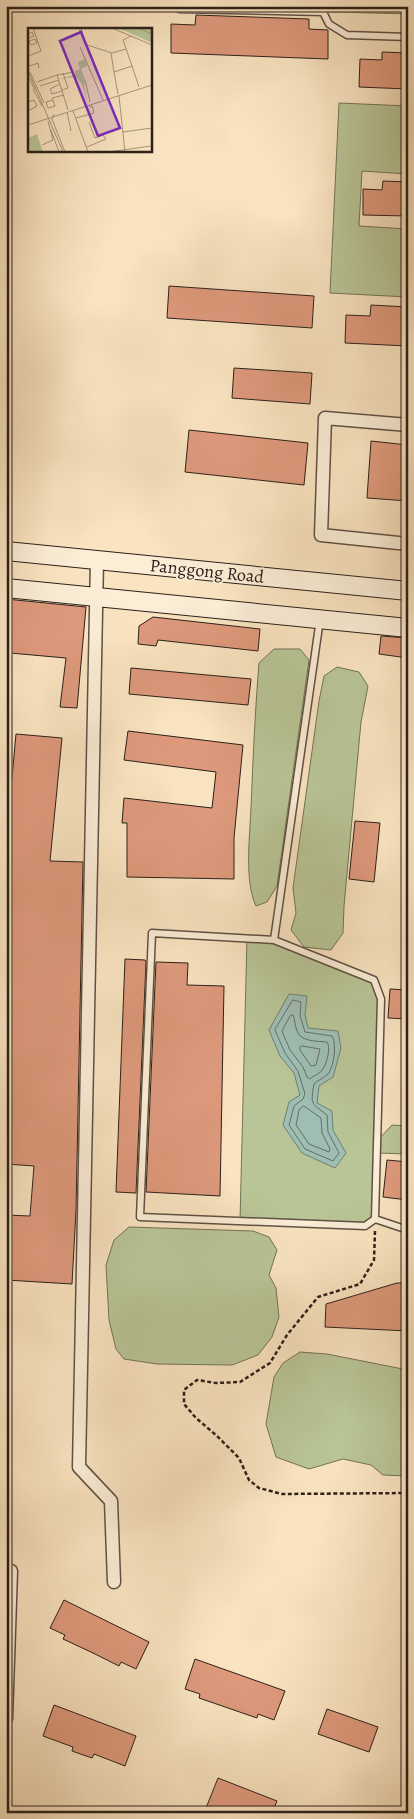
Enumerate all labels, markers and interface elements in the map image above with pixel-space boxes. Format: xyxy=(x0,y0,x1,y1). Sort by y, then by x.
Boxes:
inset map xyxy=(28,28,151,151)
street label: Panggong Road xyxy=(149,553,266,589)

